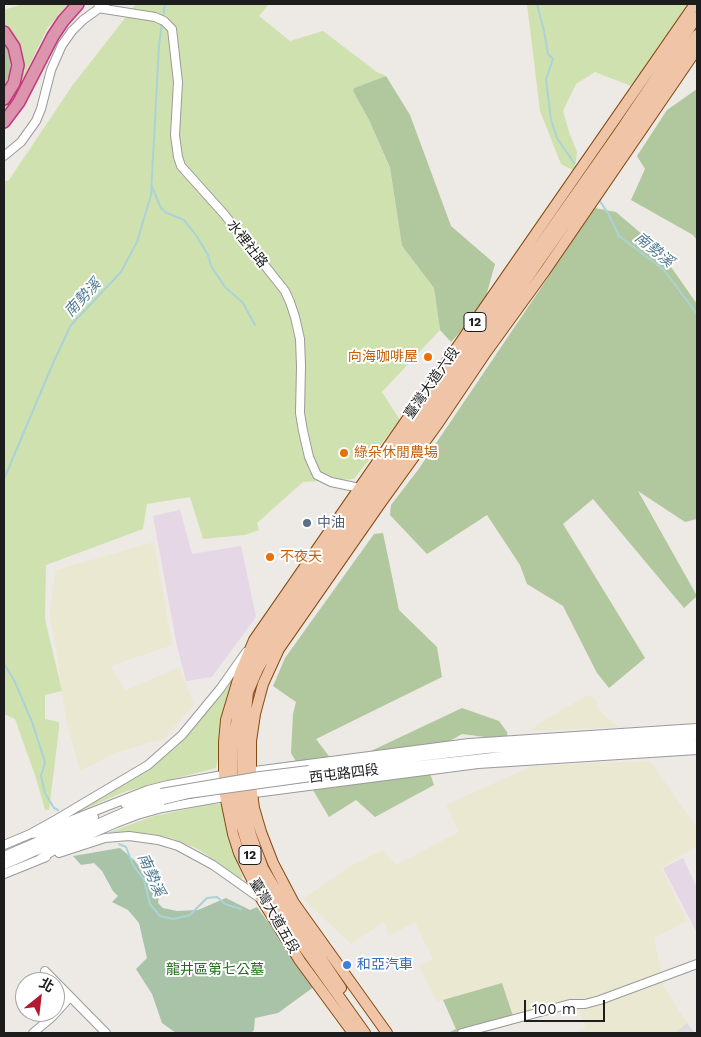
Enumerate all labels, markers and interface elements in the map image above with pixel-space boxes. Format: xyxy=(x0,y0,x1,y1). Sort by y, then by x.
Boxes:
street label: 水裡社路 xyxy=(223,217,271,271)
water label: 南勢溪 xyxy=(631,229,677,271)
water label: 南勢溪 xyxy=(61,275,105,321)
road number: 12 xyxy=(464,313,486,332)
street label: 臺灣大道六段 xyxy=(401,344,463,422)
place label: 向海咖啡屋 xyxy=(348,349,418,365)
marker: 向海咖啡屋 xyxy=(422,351,434,363)
place label: 綠朵休閒農場 xyxy=(354,445,438,461)
marker: 綠朵休閒農場 xyxy=(338,447,350,459)
place label: 中油 xyxy=(317,515,345,531)
marker: 中油 xyxy=(301,517,313,529)
place label: 不夜天 xyxy=(280,549,322,565)
marker: 不夜天 xyxy=(264,551,276,563)
street label: 西屯路四段 xyxy=(308,761,380,787)
road number: 12 xyxy=(239,846,261,864)
water label: 南勢溪 xyxy=(134,851,168,899)
street label: 臺灣大道五段 xyxy=(246,875,302,957)
place label: 和亞汽車 xyxy=(357,957,413,973)
marker: 和亞汽車 xyxy=(341,959,353,971)
park label: 龍井區第七公墓 xyxy=(166,962,264,978)
north arrow xyxy=(15,972,65,1022)
text: 北 xyxy=(37,974,57,995)
scale bar xyxy=(526,990,607,1022)
text: 100 m xyxy=(532,1000,576,1018)

